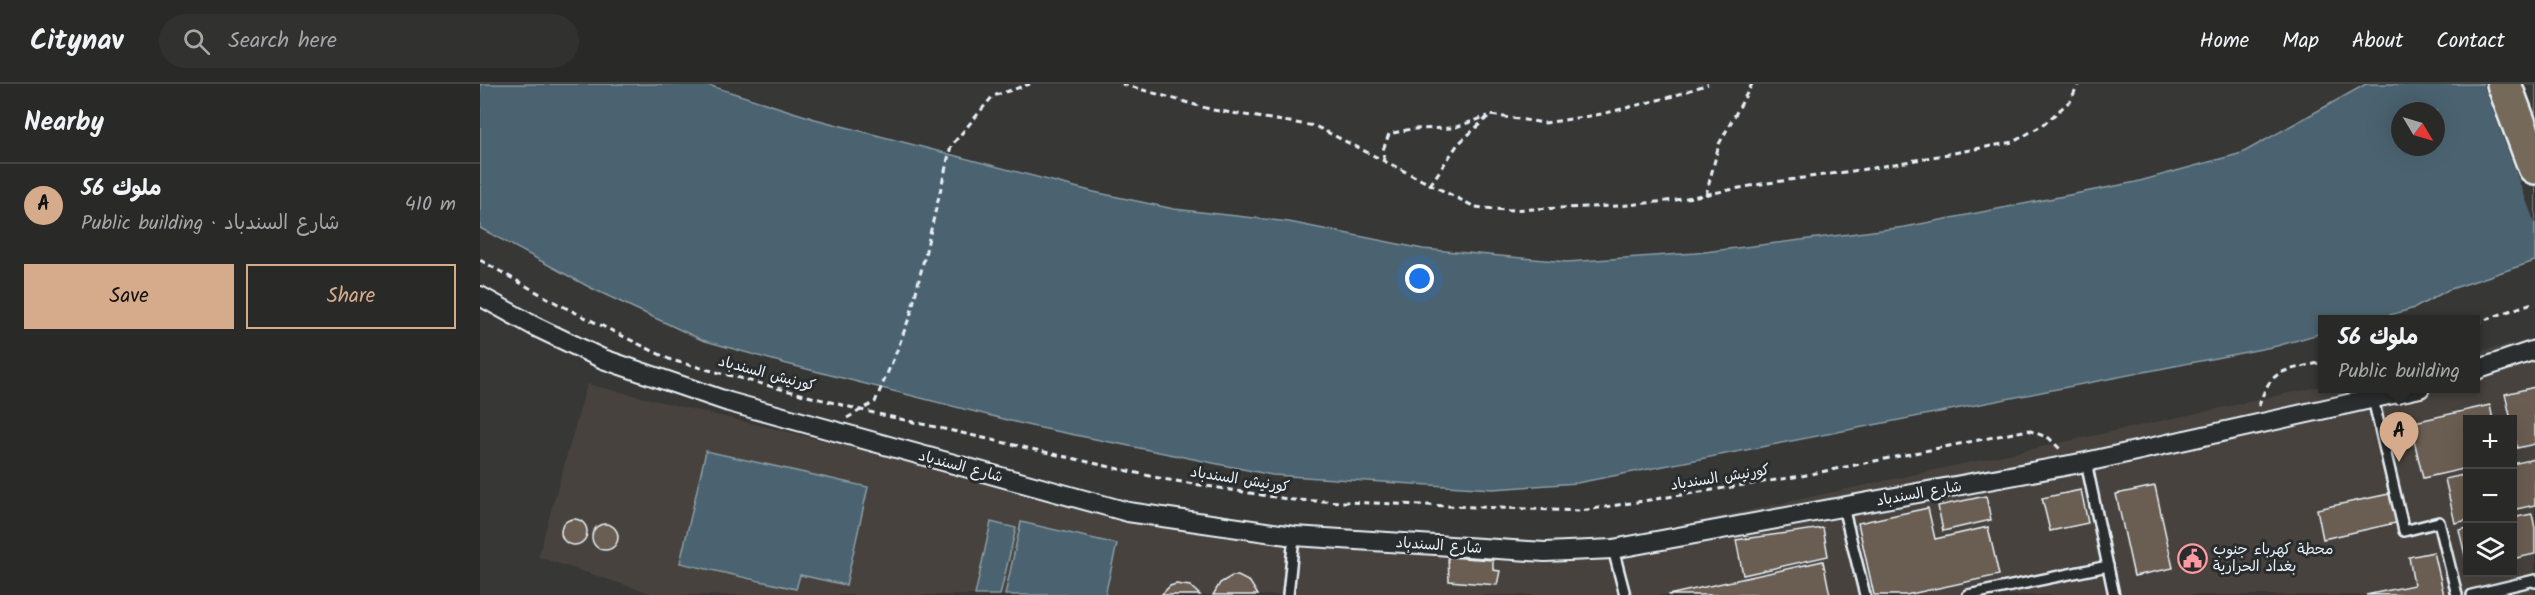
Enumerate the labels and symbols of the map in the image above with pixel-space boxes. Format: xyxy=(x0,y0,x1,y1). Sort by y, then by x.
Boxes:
north arrow xyxy=(2391,102,2445,156)
your location xyxy=(1405,264,1434,293)
street label: كورنيش السندباد xyxy=(715,349,818,399)
pin: A xyxy=(2380,412,2418,462)
street label: شارع السندباد xyxy=(916,444,1006,490)
street label: كورنيش السندباد xyxy=(1669,458,1771,498)
street label: كورنيش السندباد xyxy=(1189,460,1291,500)
street label: شارع السندباد xyxy=(1874,475,1964,513)
street label: شارع السندباد xyxy=(1395,531,1483,561)
place label: محطة كهرباء جنوب بغداد الحرارية xyxy=(2213,538,2333,579)
public building icon: محطة كهرباء جنوب بغداد الحرارية xyxy=(2176,542,2208,574)

